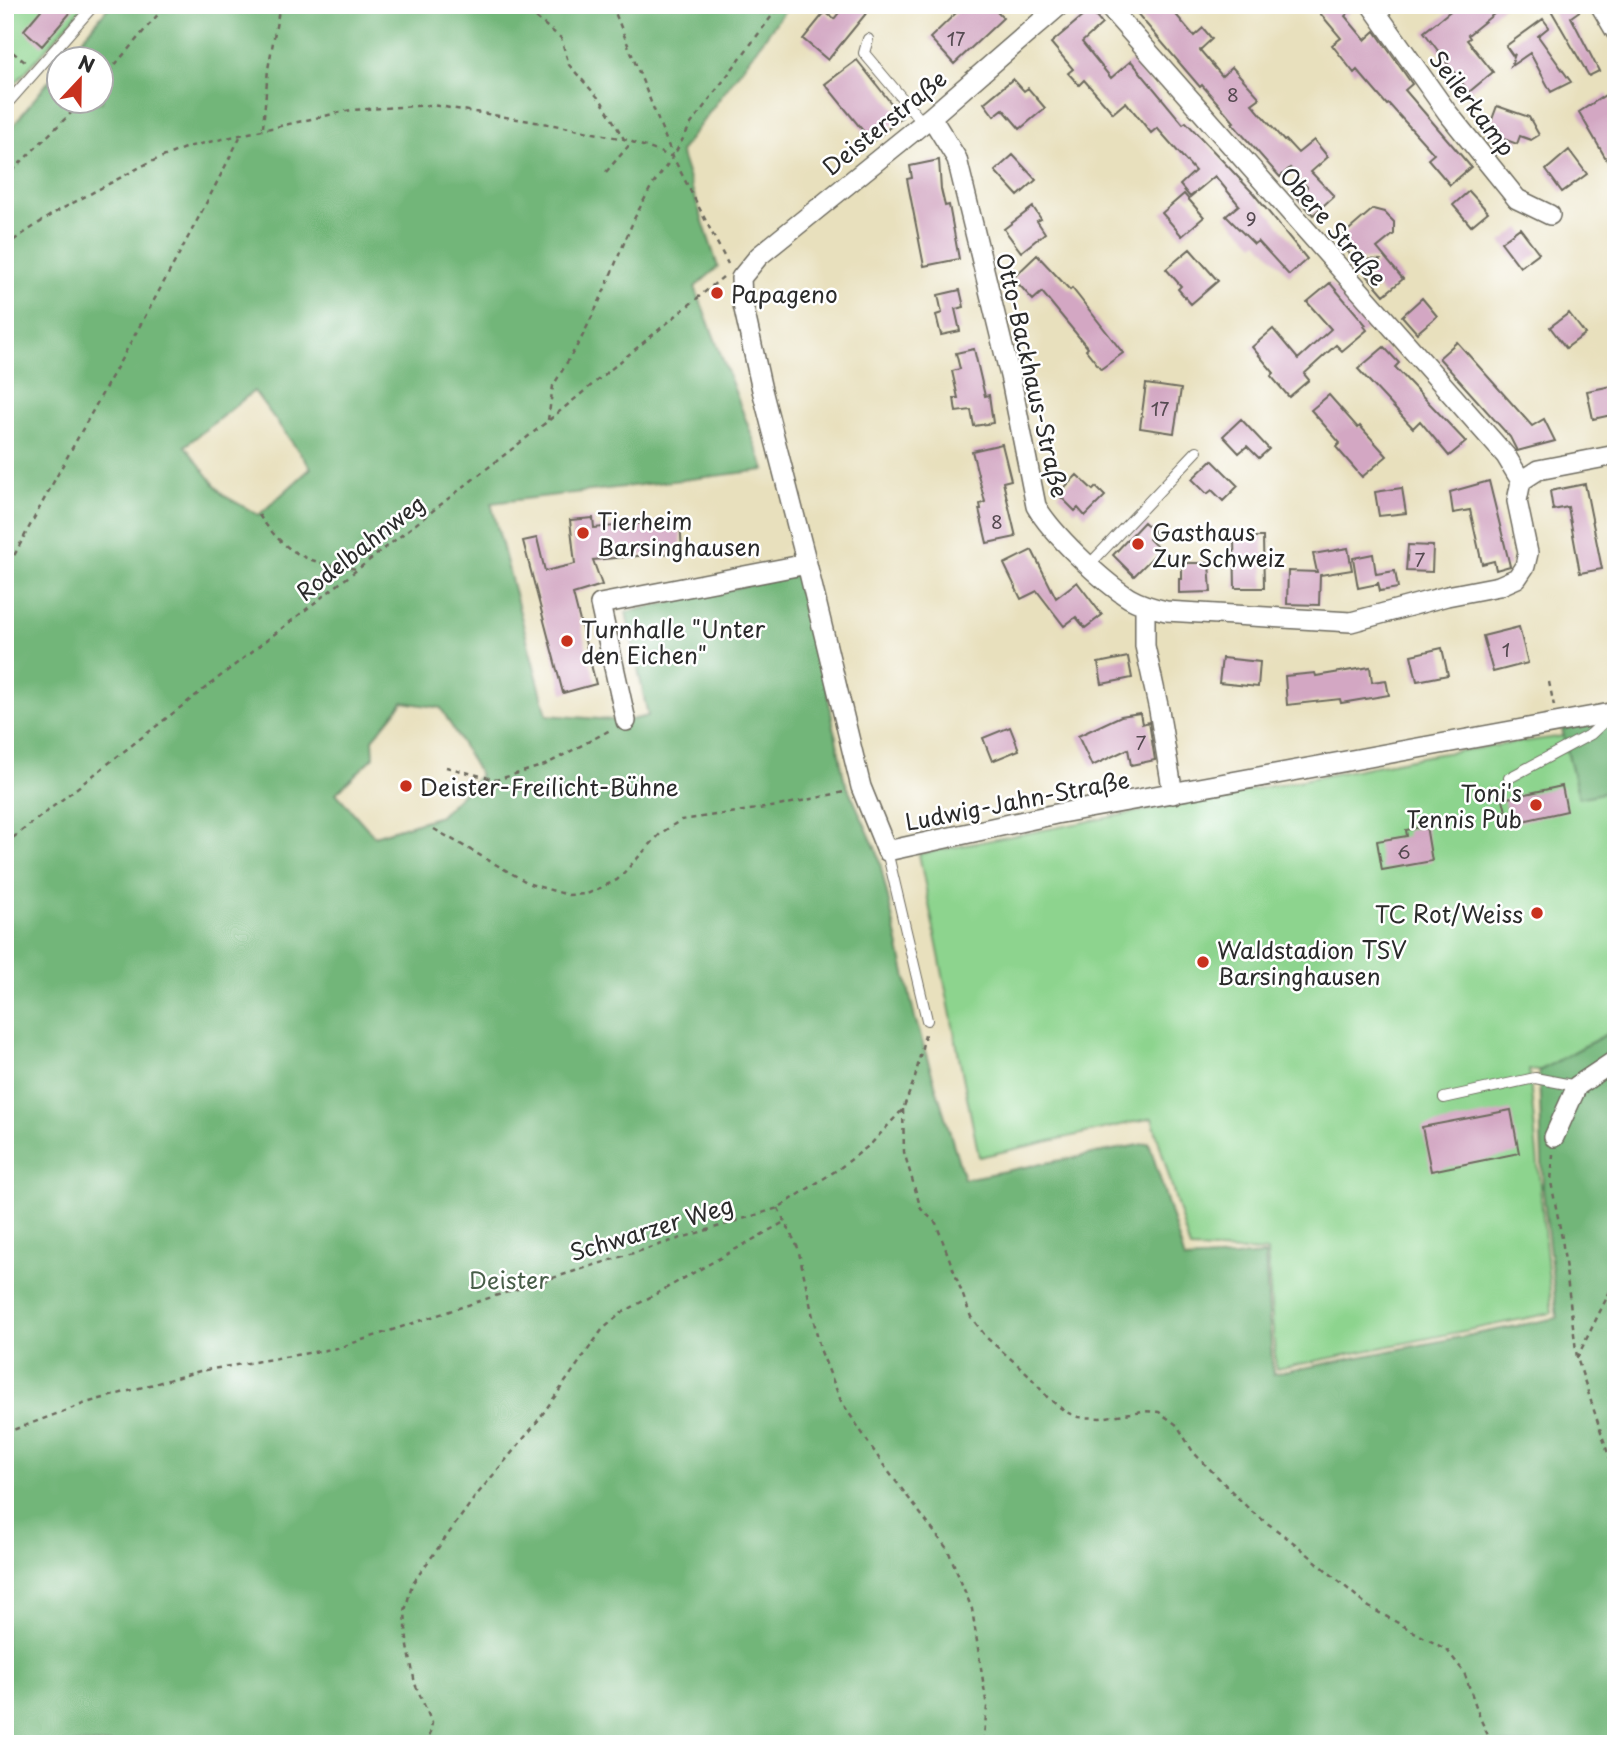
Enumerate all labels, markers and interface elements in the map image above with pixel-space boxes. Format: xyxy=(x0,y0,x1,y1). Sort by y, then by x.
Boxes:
house number: 17 xyxy=(947,24,965,52)
street label: Seilerkamp xyxy=(1422,43,1524,163)
north arrow xyxy=(46,46,116,116)
text: N xyxy=(75,48,99,79)
street label: Deisterstraße xyxy=(814,61,954,183)
house number: 8 xyxy=(1227,80,1239,108)
street label: Obere Straße xyxy=(1272,159,1396,293)
house number: 9 xyxy=(1245,204,1257,232)
street label: Otto-Backhaus-Straße xyxy=(988,249,1078,501)
place label: Papageno xyxy=(731,276,838,311)
marker: Papageno xyxy=(709,285,725,301)
house number: 17 xyxy=(1151,394,1169,422)
street label: Rodelbahnweg xyxy=(288,485,432,609)
place label: Tierheim Barsinghausen xyxy=(597,503,761,564)
house number: 8 xyxy=(991,507,1003,535)
place label: Gasthaus Zur Schweiz xyxy=(1152,514,1285,575)
marker: Tierheim Barsinghausen xyxy=(575,525,591,541)
marker: Gasthaus Zur Schweiz xyxy=(1130,536,1146,552)
house number: 7 xyxy=(1415,545,1426,573)
place label: Turnhalle "Unter den Eichen" xyxy=(581,611,766,672)
marker: Turnhalle "Unter den Eichen" xyxy=(559,633,575,649)
house number: 1 xyxy=(1502,635,1510,663)
house number: 7 xyxy=(1136,728,1147,756)
street label: Ludwig-Jahn-Straße xyxy=(902,761,1132,839)
place label: Deister-Freilicht-Bühne xyxy=(420,769,679,804)
place label: Toni's Tennis Pub xyxy=(1406,775,1522,836)
marker: Deister-Freilicht-Bühne xyxy=(398,778,414,794)
marker: Toni's Tennis Pub xyxy=(1528,797,1544,813)
house number: 6 xyxy=(1397,837,1411,865)
place label: TC Rot/Weiss xyxy=(1375,896,1523,931)
marker: TC Rot/Weiss xyxy=(1529,905,1545,921)
place label: Waldstadion TSV Barsinghausen xyxy=(1217,932,1407,993)
marker: Waldstadion TSV Barsinghausen xyxy=(1195,954,1211,970)
street label: Schwarzer Weg xyxy=(565,1186,737,1270)
park label: Deister xyxy=(469,1262,549,1297)

